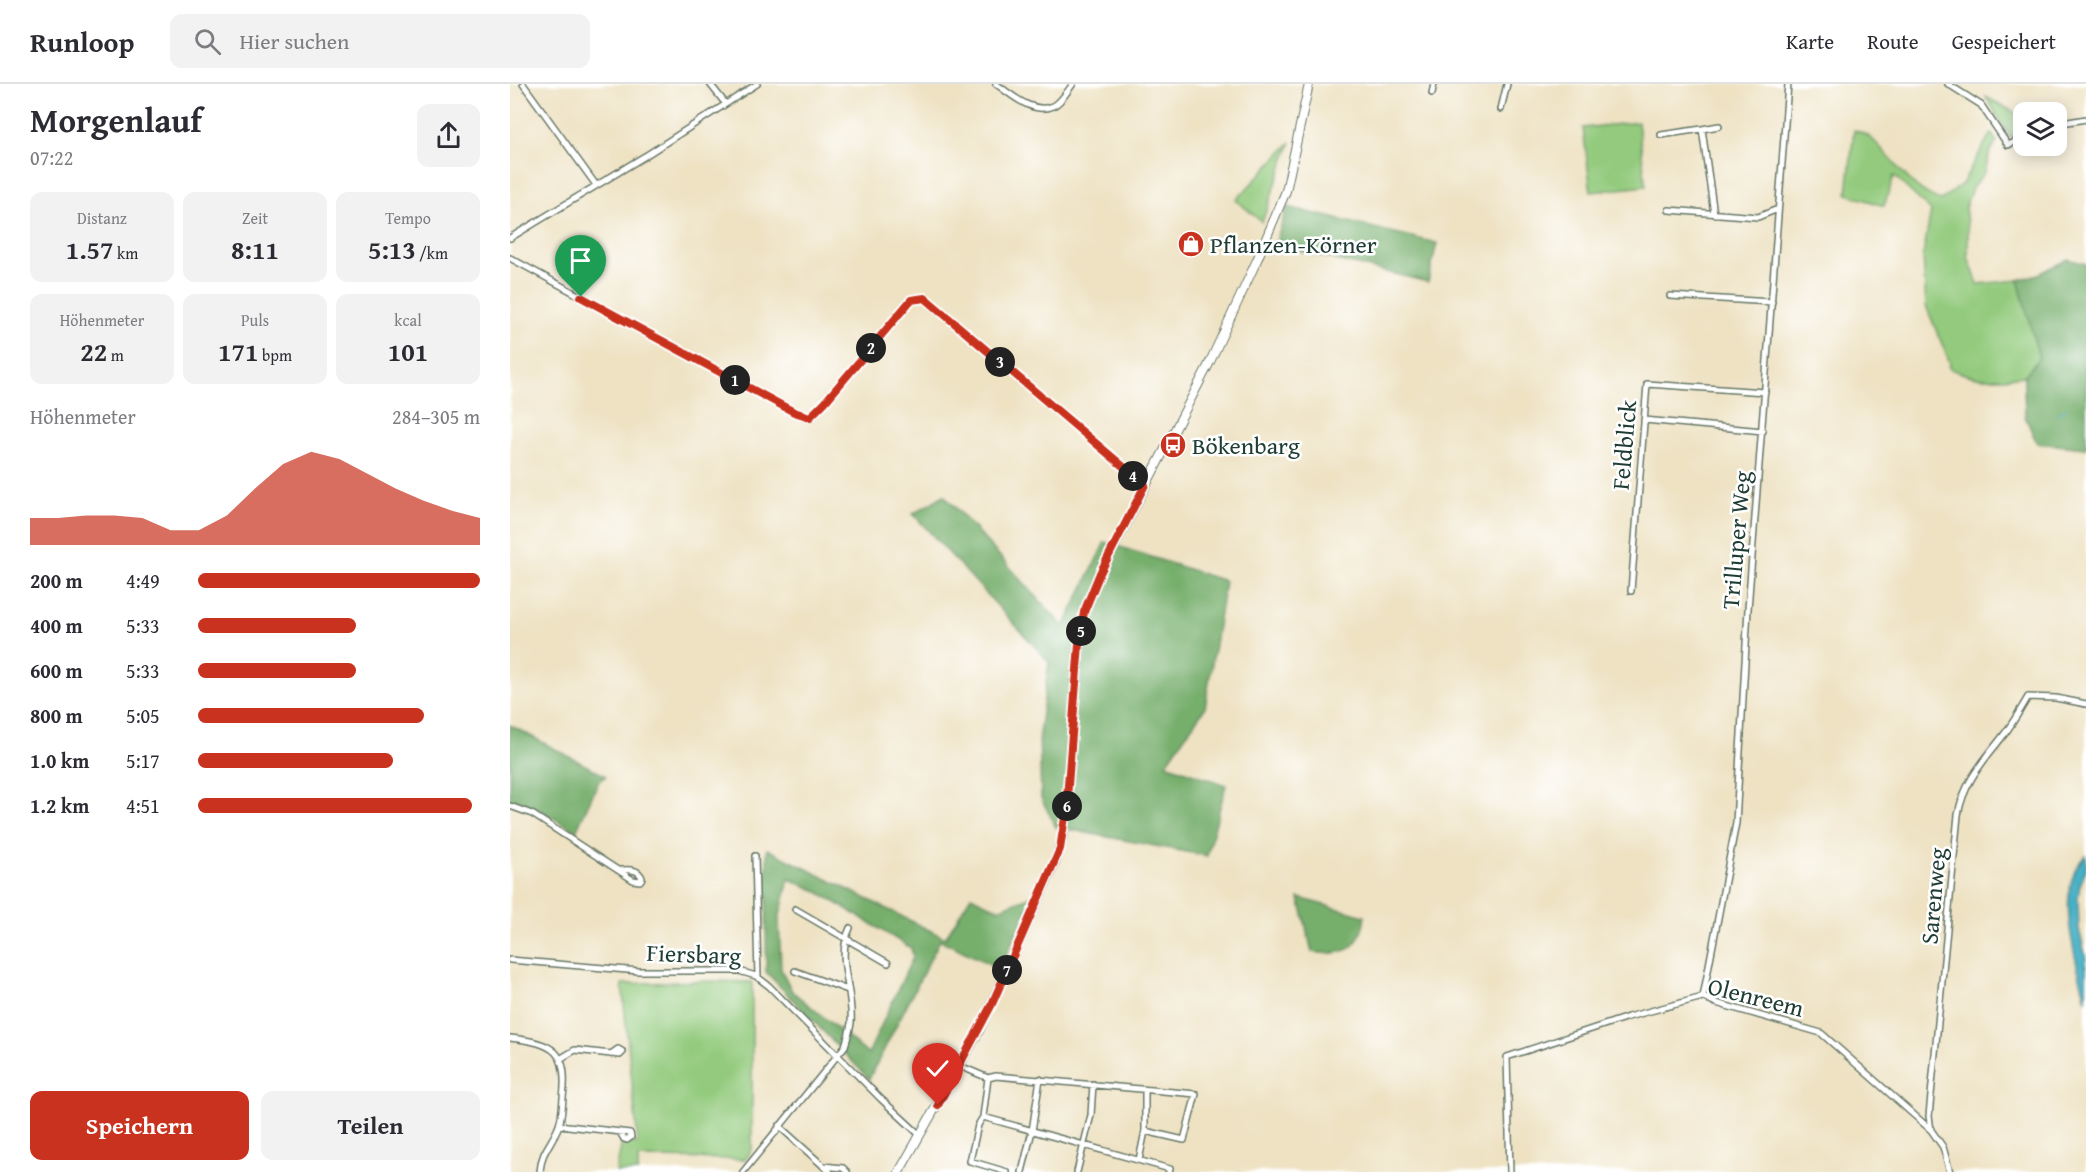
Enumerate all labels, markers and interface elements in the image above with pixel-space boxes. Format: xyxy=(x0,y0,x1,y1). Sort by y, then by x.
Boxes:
search box xyxy=(170,14,590,68)
text: Runloop xyxy=(30,21,134,62)
icon: search xyxy=(191,25,224,58)
text: Hier suchen xyxy=(239,25,349,57)
text: Karte xyxy=(1786,26,1834,57)
text: Route xyxy=(1867,26,1919,57)
text: Gespeichert xyxy=(1952,26,2056,57)
text: Morgenlauf xyxy=(30,96,202,144)
map controls xyxy=(2013,102,2067,156)
button: layers xyxy=(2013,102,2067,156)
button: share xyxy=(417,104,480,167)
text: 07:22 xyxy=(30,143,73,172)
text: Distanz xyxy=(77,206,127,230)
text: Zeit xyxy=(242,206,268,230)
text: Tempo xyxy=(385,206,431,230)
place label: Pflanzen-Körner xyxy=(1210,227,1377,262)
shop icon: Pflanzen-Körner xyxy=(1176,229,1206,259)
text: 1.57 xyxy=(66,230,114,269)
text: 8:11 xyxy=(231,230,279,269)
text: 5:13 xyxy=(368,230,416,269)
pin xyxy=(555,235,606,297)
text: km xyxy=(114,241,138,265)
text: /km xyxy=(416,241,448,265)
icon: arrive xyxy=(564,244,597,277)
text: Höhenmeter xyxy=(60,308,144,332)
text: Puls xyxy=(241,308,269,332)
text: kcal xyxy=(394,308,422,332)
text: 22 xyxy=(80,332,107,371)
text: 171 xyxy=(218,332,258,371)
text: 101 xyxy=(388,332,428,371)
pin: 2 xyxy=(856,333,886,363)
text: 2 xyxy=(867,336,875,360)
text: m xyxy=(107,343,124,367)
text: bpm xyxy=(258,343,292,367)
pin: 3 xyxy=(985,347,1015,377)
text: 3 xyxy=(996,350,1004,374)
pin: 1 xyxy=(720,365,750,395)
text: 1 xyxy=(731,368,739,392)
street label: Feldblick xyxy=(1603,398,1645,491)
text: Höhenmeter xyxy=(30,402,136,431)
text: 284–305 m xyxy=(392,402,480,431)
place label: Bökenbarg xyxy=(1192,428,1300,463)
bus stop icon: Bökenbarg xyxy=(1158,430,1188,460)
pin: 4 xyxy=(1118,461,1148,491)
text: 4 xyxy=(1129,464,1137,488)
street label: Trilluper Weg xyxy=(1713,469,1759,611)
text: 200 m xyxy=(30,566,83,595)
text: 4:49 xyxy=(126,566,160,595)
text: 400 m xyxy=(30,611,83,640)
text: 5:33 xyxy=(126,611,160,640)
pin: 5 xyxy=(1066,616,1096,646)
text: 5 xyxy=(1077,619,1085,643)
text: 600 m xyxy=(30,656,83,685)
text: 5:33 xyxy=(126,656,160,685)
text: 800 m xyxy=(30,701,83,730)
text: 5:05 xyxy=(126,701,160,730)
text: 1.0 km xyxy=(30,746,89,775)
text: 5:17 xyxy=(126,746,160,775)
text: 1.2 km xyxy=(30,791,89,820)
text: 4:51 xyxy=(126,791,160,820)
pin: 6 xyxy=(1052,791,1082,821)
text: 6 xyxy=(1063,794,1071,818)
street label: Sarenweg xyxy=(1911,846,1955,946)
street label: Fiersbarg xyxy=(646,935,742,973)
pin: 7 xyxy=(992,955,1022,985)
text: 7 xyxy=(1003,958,1011,982)
street label: Olenreem xyxy=(1704,968,1808,1026)
pin xyxy=(912,1043,963,1105)
icon: check xyxy=(921,1052,954,1085)
button: Speichern xyxy=(30,1091,249,1160)
button: Teilen xyxy=(261,1091,480,1160)

